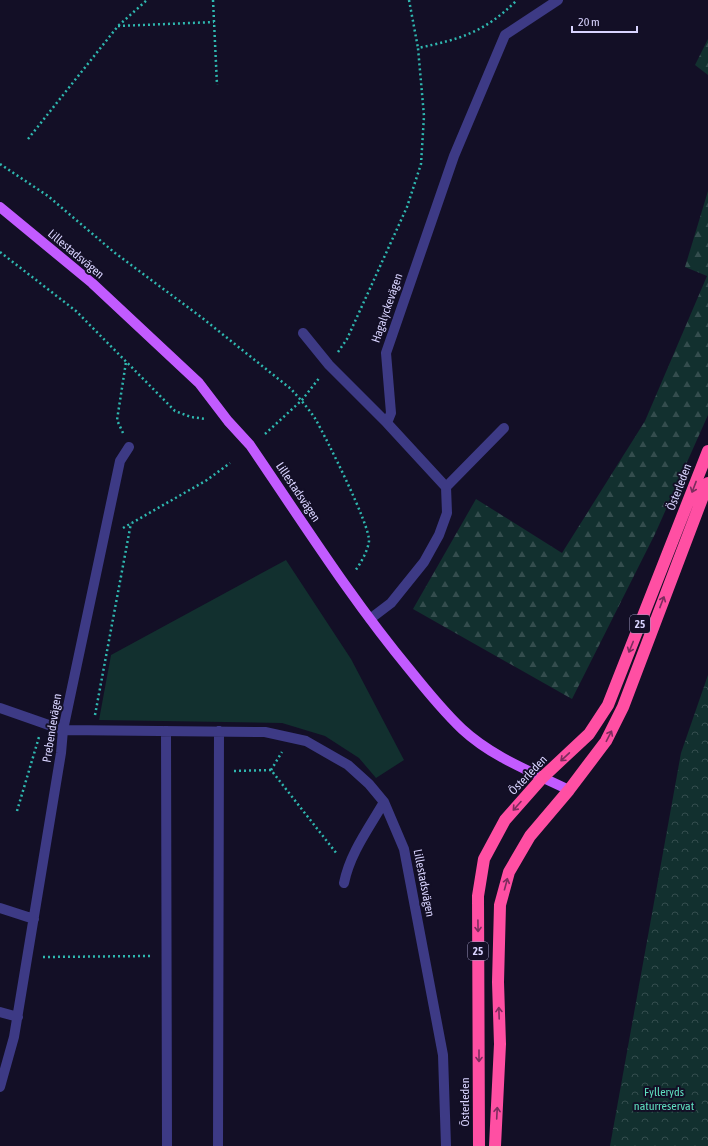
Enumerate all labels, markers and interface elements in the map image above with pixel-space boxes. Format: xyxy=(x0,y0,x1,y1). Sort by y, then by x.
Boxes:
scale bar xyxy=(572,8,637,34)
text: 20 m xyxy=(578,15,600,29)
street label: Lillestadsvägen xyxy=(45,226,107,282)
street label: Hagalyckevägen xyxy=(369,272,405,344)
street label: Lillestadsvägen xyxy=(273,460,323,524)
street label: Österleden xyxy=(664,462,694,512)
one-way arrow xyxy=(689,481,697,493)
one-way arrow xyxy=(659,597,667,609)
road number: 25 xyxy=(630,615,650,633)
one-way arrow xyxy=(627,641,635,653)
street label: Prebendevägen xyxy=(40,693,64,763)
one-way arrow xyxy=(606,730,613,742)
one-way arrow xyxy=(560,752,570,762)
street label: Österleden xyxy=(506,753,550,797)
one-way arrow xyxy=(513,801,522,812)
street label: Lillestadsvägen xyxy=(411,848,437,918)
one-way arrow xyxy=(503,877,510,890)
one-way arrow xyxy=(474,919,482,932)
road number: 25 xyxy=(468,942,488,960)
one-way arrow xyxy=(496,1007,503,1020)
one-way arrow xyxy=(475,1049,483,1062)
street label: Österleden xyxy=(458,1078,472,1126)
park label: Fylleryds naturreservat xyxy=(634,1085,695,1113)
one-way arrow xyxy=(494,1107,501,1120)

